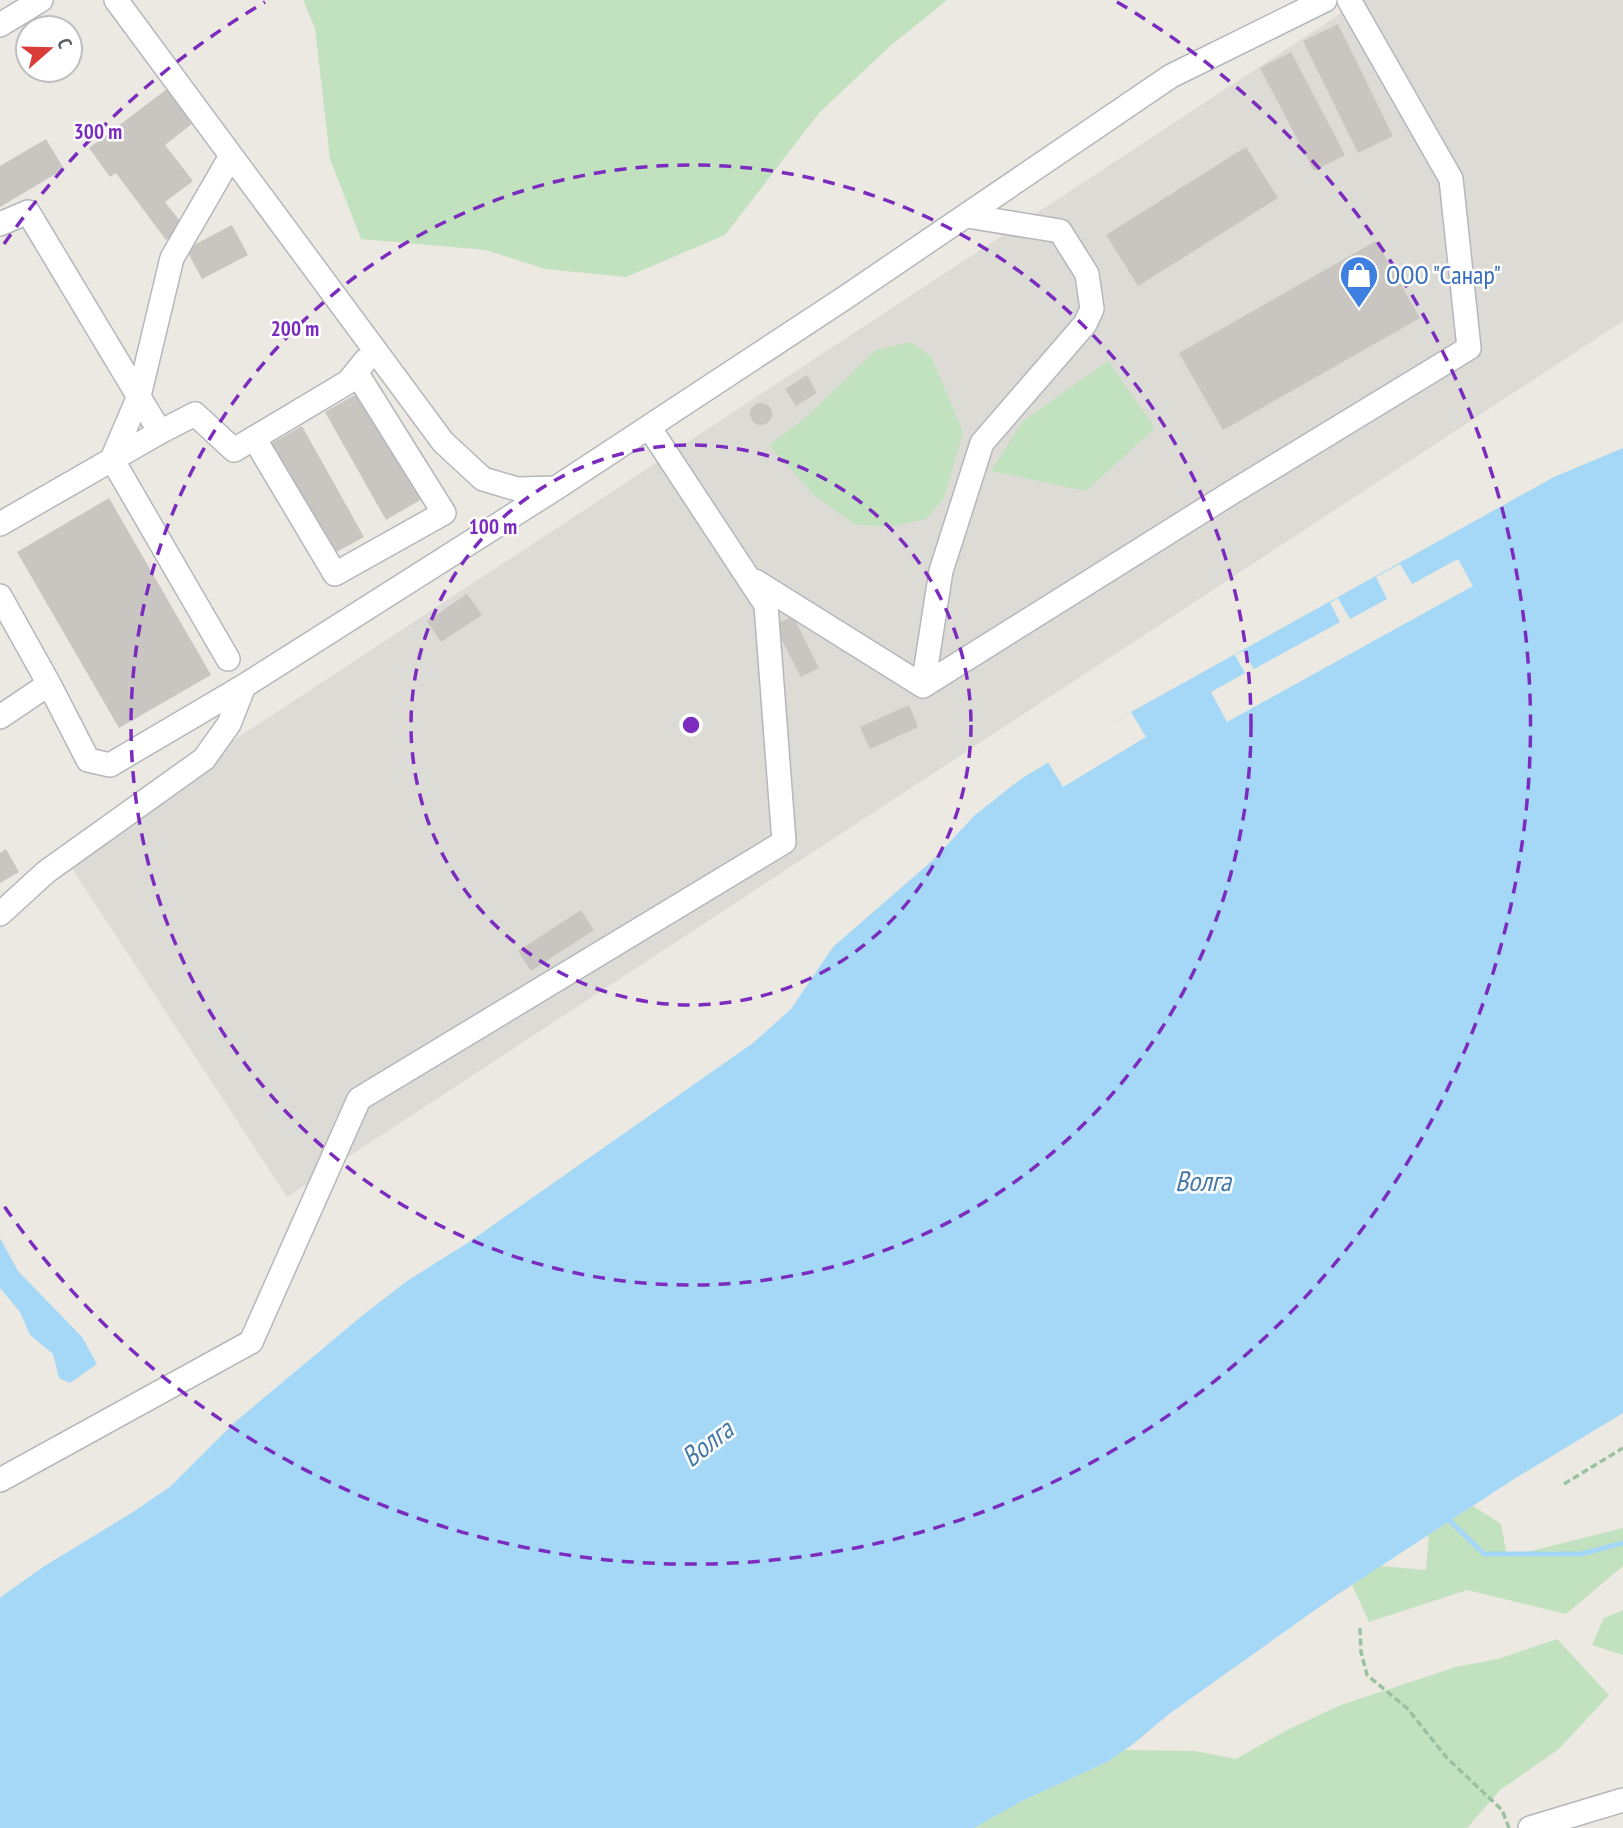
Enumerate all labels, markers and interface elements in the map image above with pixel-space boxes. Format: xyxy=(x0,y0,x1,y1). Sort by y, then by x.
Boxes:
north arrow xyxy=(14,14,84,84)
text: С xyxy=(52,35,78,52)
text: 300 m xyxy=(74,118,122,145)
shop icon: ООО "Санар" xyxy=(1338,254,1380,309)
place label: ООО "Санар" xyxy=(1386,258,1501,291)
text: 200 m xyxy=(271,315,319,342)
text: 100 m xyxy=(469,513,517,540)
centre of rings xyxy=(679,713,703,737)
water label: Волга xyxy=(1175,1162,1233,1199)
water label: Волга xyxy=(673,1410,742,1474)

